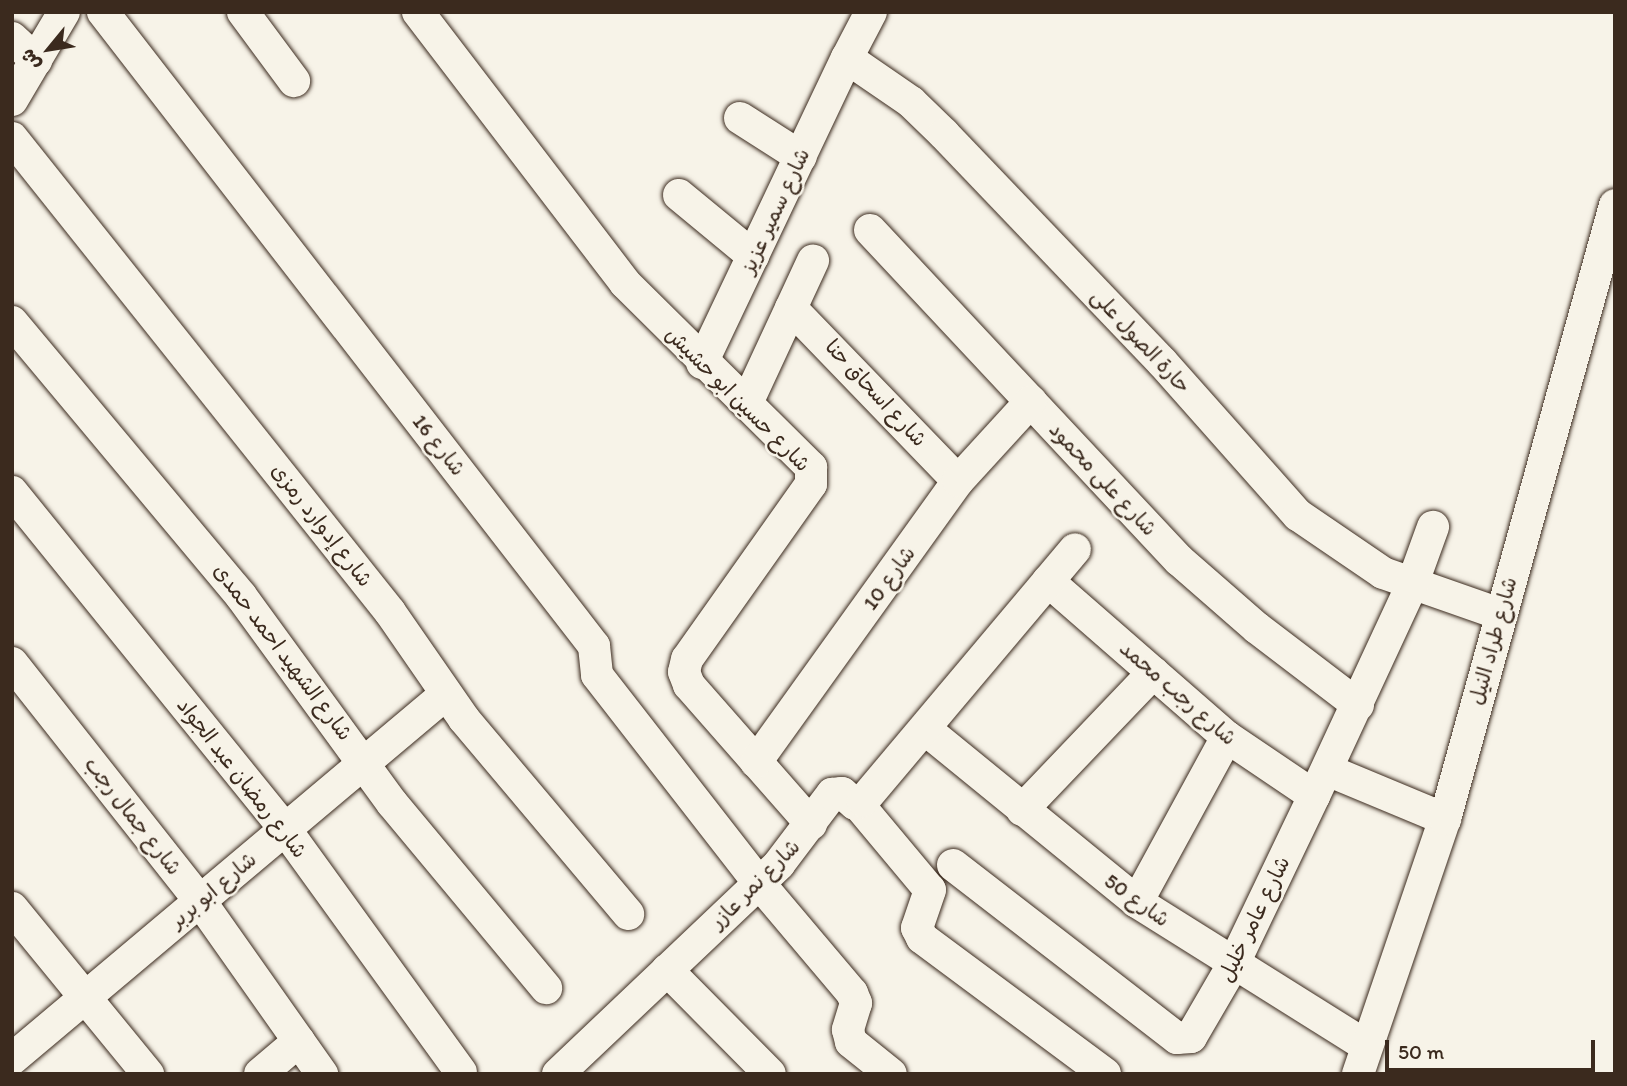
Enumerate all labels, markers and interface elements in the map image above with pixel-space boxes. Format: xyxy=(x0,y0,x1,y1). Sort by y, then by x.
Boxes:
north arrow xyxy=(14,14,84,84)
text: ش xyxy=(15,45,46,75)
street label: شارع سمير عزيز xyxy=(735,144,815,278)
street label: حارة الصول على xyxy=(1086,283,1196,399)
street label: شارع حسين ابو حشيش xyxy=(660,321,816,477)
street label: شارع اسحاق حنا xyxy=(820,334,932,452)
street label: شارع 16 xyxy=(407,409,471,481)
street label: شارع على محمود xyxy=(1044,417,1162,541)
street label: شارع إدوارد رمزى xyxy=(266,458,378,592)
street label: شارع 10 xyxy=(857,541,921,615)
street label: شارع الشهيد احمد حمدى xyxy=(208,559,358,745)
street label: شارع طراد النيل xyxy=(1464,574,1522,708)
street label: شارع رجب محمد xyxy=(1114,635,1242,751)
street label: شارع رمضان عبد الجواد xyxy=(172,693,312,863)
street label: شارع جمال رجب xyxy=(79,752,187,880)
street label: شارع نمر عازر xyxy=(705,834,805,934)
street label: شارع ابو بربر xyxy=(165,847,261,933)
street label: شارع عامر خليل xyxy=(1213,852,1295,986)
street label: شارع 50 xyxy=(1100,868,1174,932)
scale bar xyxy=(1389,1026,1599,1070)
text: 50 m xyxy=(1398,1039,1444,1064)

